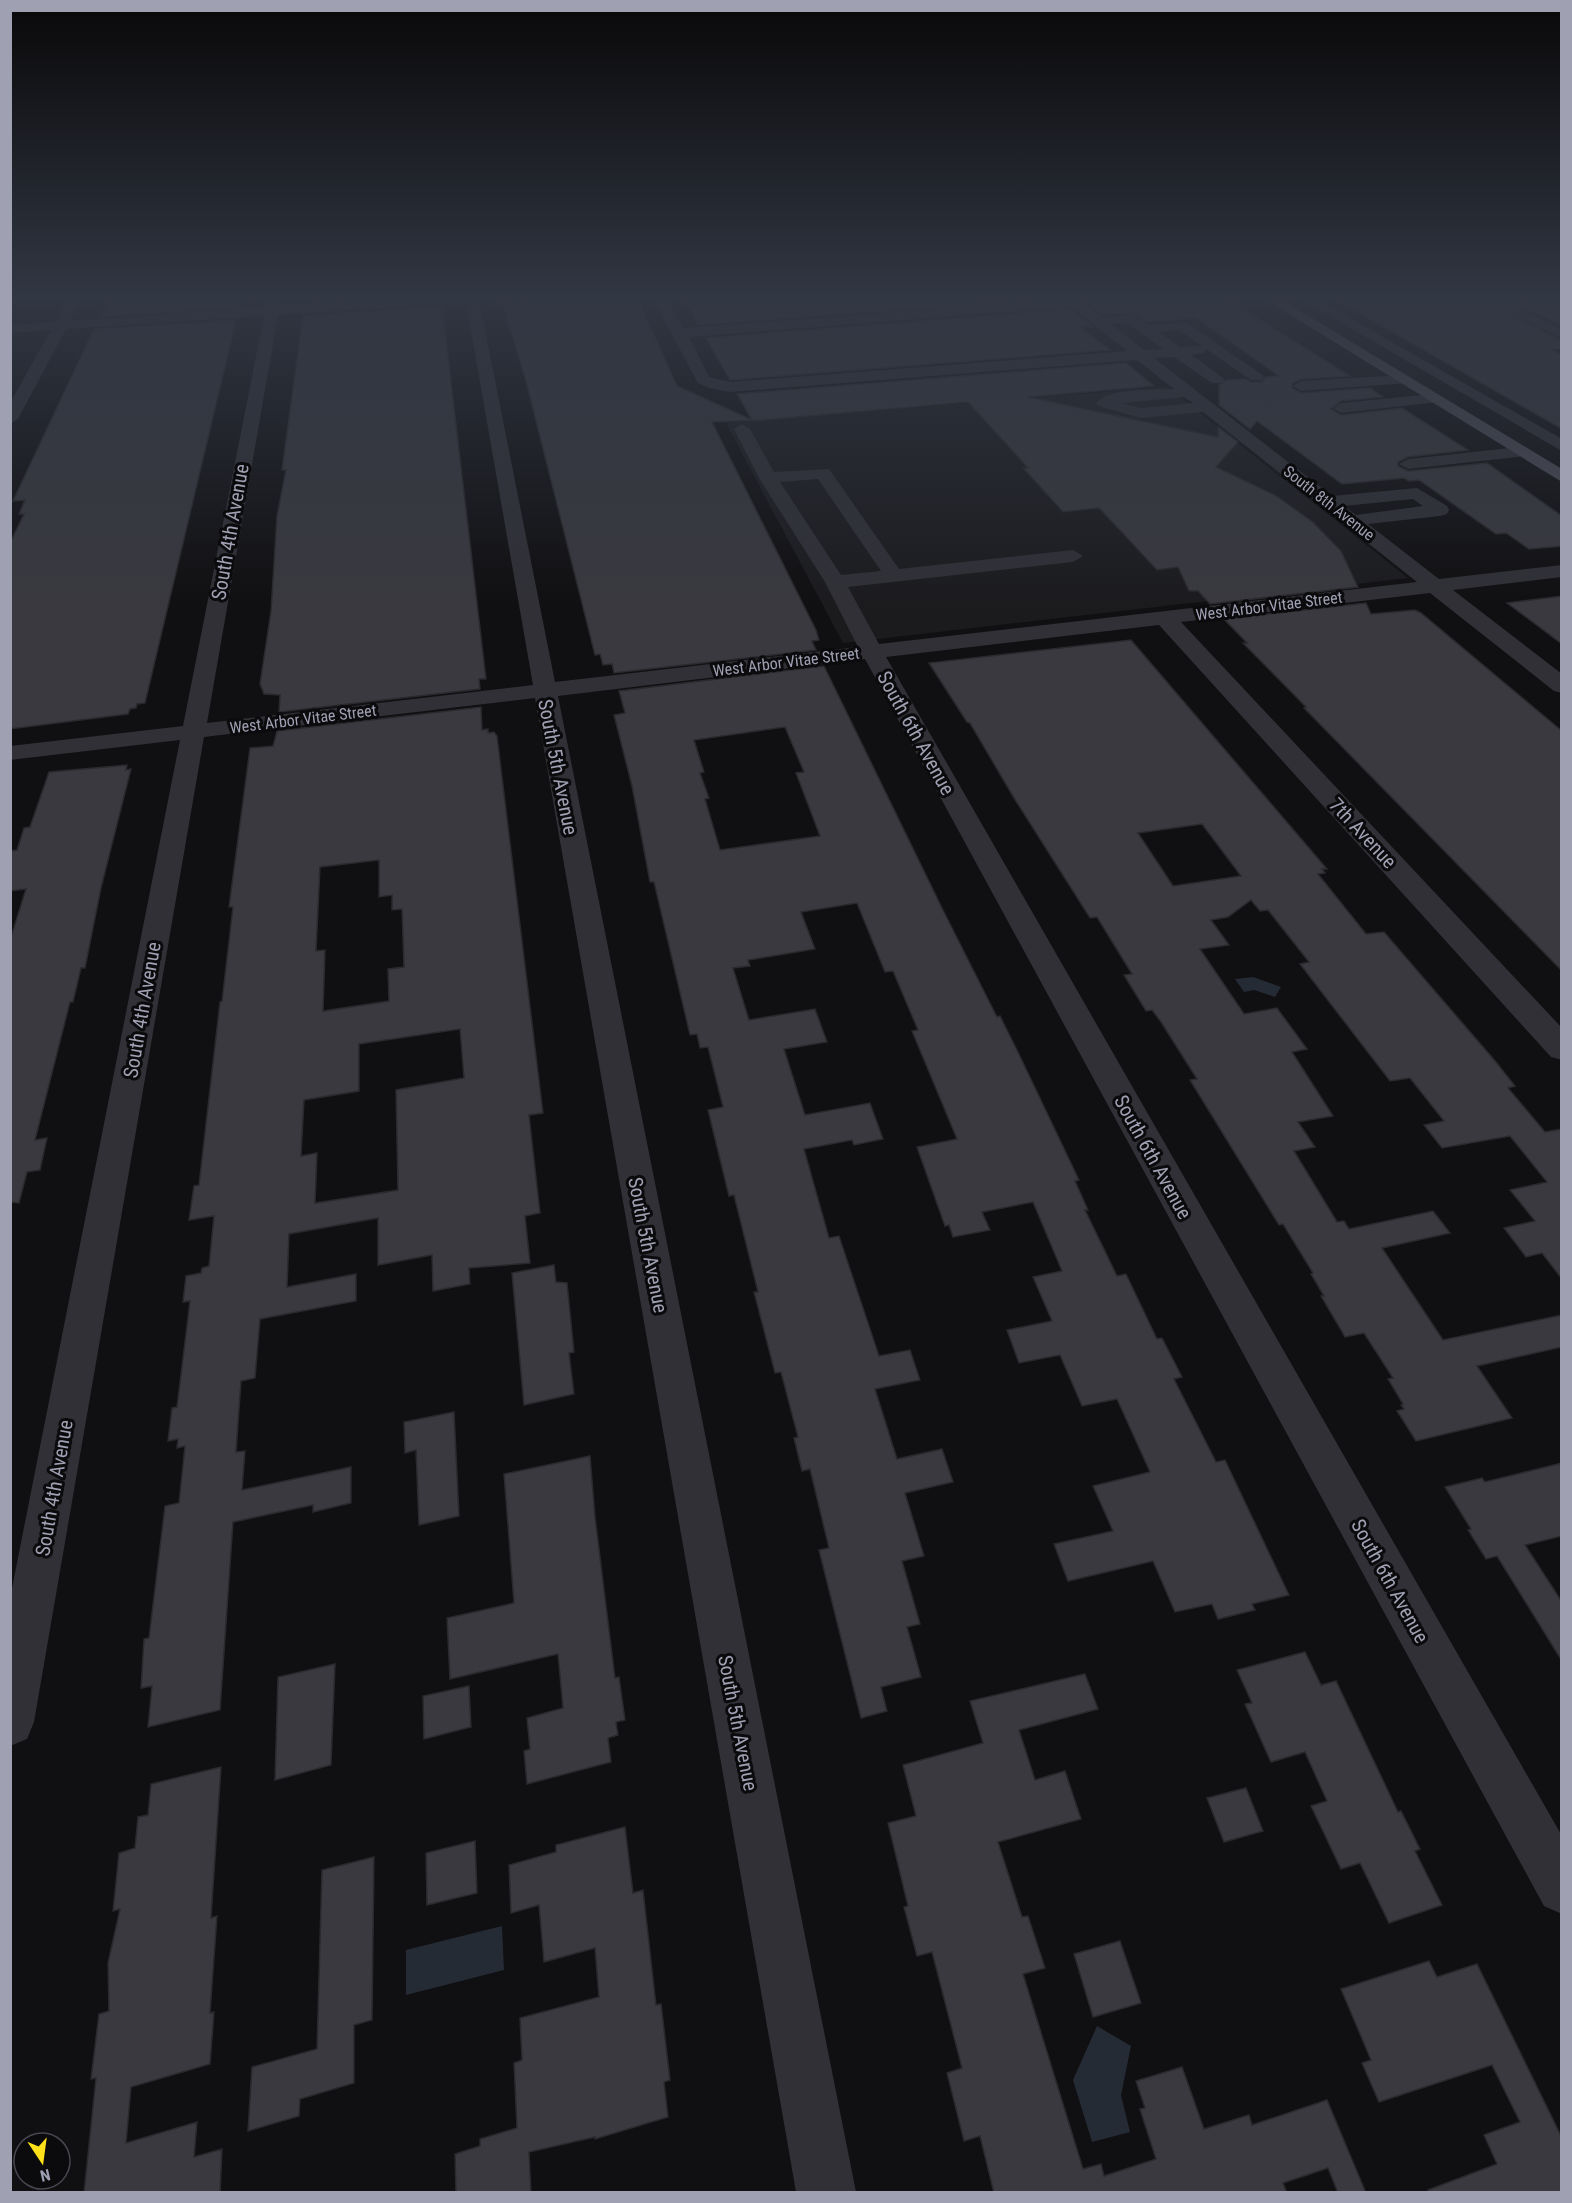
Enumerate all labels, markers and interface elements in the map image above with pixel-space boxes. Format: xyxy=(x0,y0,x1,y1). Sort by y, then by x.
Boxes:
street label: South 4th Avenue xyxy=(206,462,254,602)
street label: South 8th Avenue xyxy=(1280,462,1378,544)
street label: West Arbor Vitae Street xyxy=(1195,588,1344,624)
street label: West Arbor Vitae Street xyxy=(712,644,861,680)
street label: South 6th Avenue xyxy=(872,667,960,799)
street label: South 5th Avenue xyxy=(533,697,583,837)
street label: West Arbor Vitae Street xyxy=(229,701,378,737)
street label: 7th Avenue xyxy=(1324,793,1402,873)
street label: South 4th Avenue xyxy=(118,940,166,1080)
street label: South 6th Avenue xyxy=(1109,1091,1197,1223)
street label: South 5th Avenue xyxy=(623,1175,673,1315)
street label: South 4th Avenue xyxy=(30,1418,78,1558)
street label: South 6th Avenue xyxy=(1346,1515,1434,1647)
street label: South 5th Avenue xyxy=(713,1653,763,1793)
north arrow xyxy=(12,2131,72,2191)
text: N xyxy=(38,2165,52,2185)

